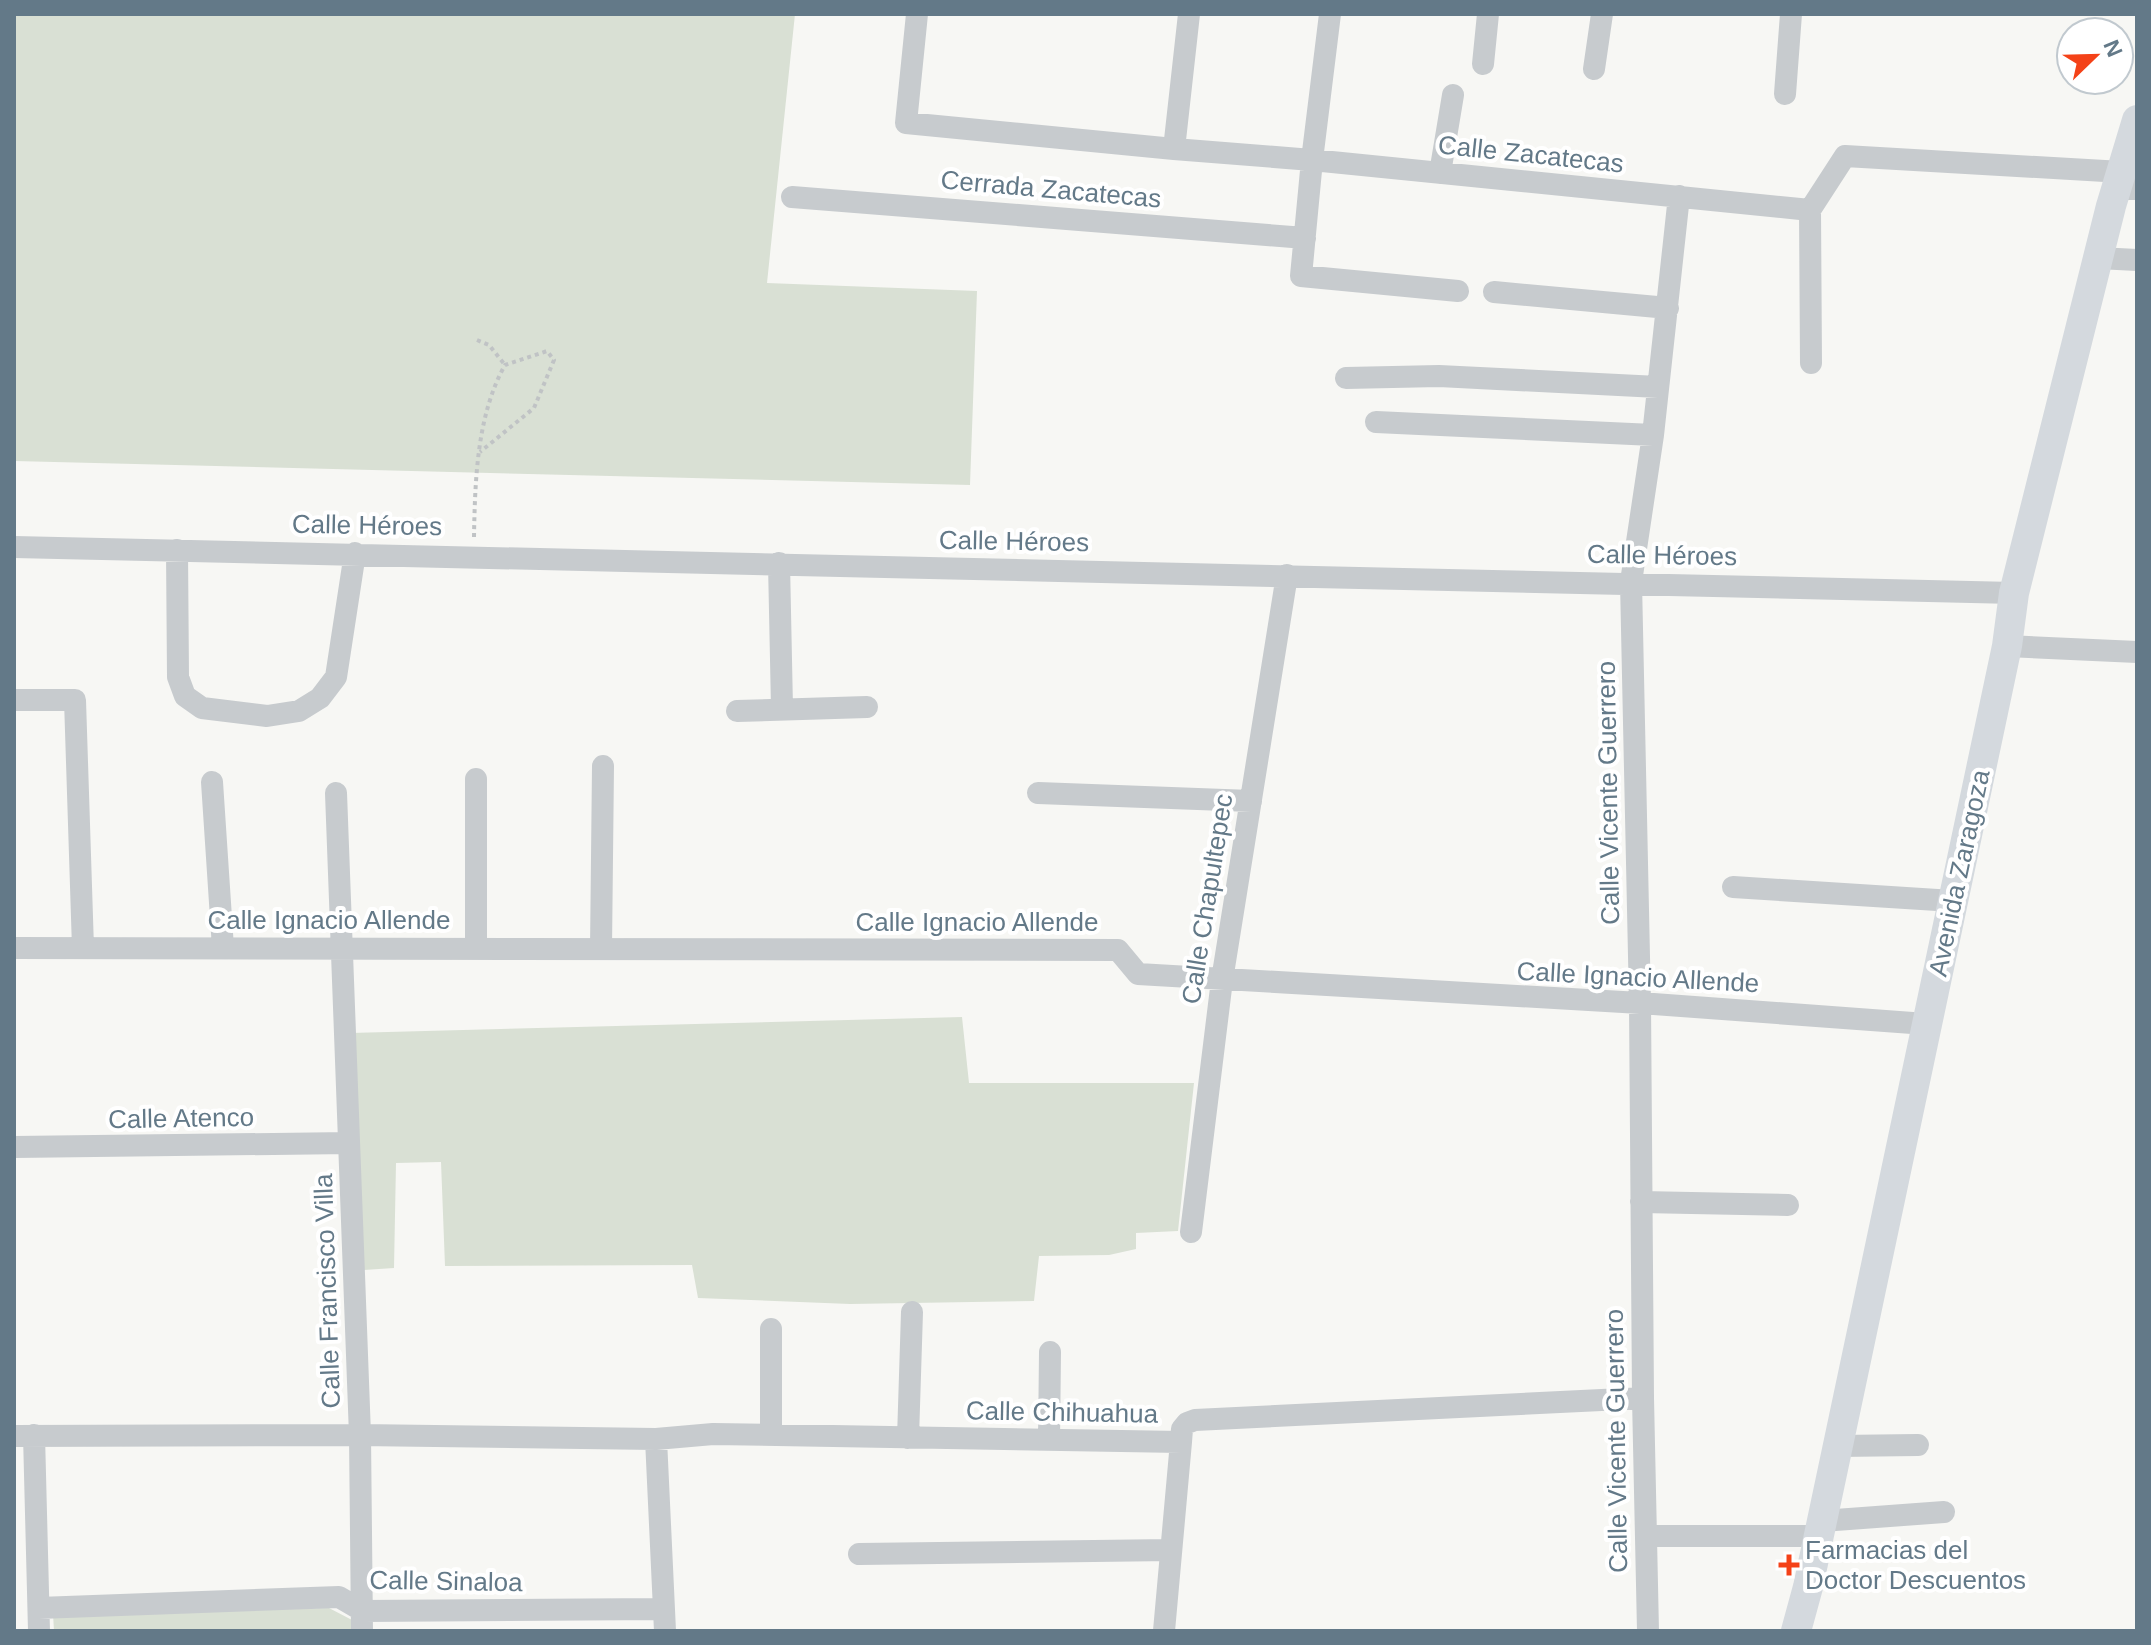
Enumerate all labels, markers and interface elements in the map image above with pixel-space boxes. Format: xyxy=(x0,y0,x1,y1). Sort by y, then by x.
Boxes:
north arrow xyxy=(2055,16,2135,96)
text: N xyxy=(2098,36,2128,61)
street label: Calle Zacatecas xyxy=(1437,129,1625,179)
street label: Cerrada Zacatecas xyxy=(940,164,1162,214)
street label: Calle Héroes xyxy=(292,509,442,541)
street label: Calle Héroes xyxy=(939,525,1089,557)
street label: Calle Héroes xyxy=(1587,539,1737,571)
street label: Calle Vicente Guerrero xyxy=(1591,661,1625,925)
street label: Avenida Zaragoza xyxy=(1922,766,1996,979)
street label: Calle Chapultepec xyxy=(1176,792,1238,1006)
street label: Calle Ignacio Allende xyxy=(208,905,450,935)
street label: Calle Ignacio Allende xyxy=(856,907,1098,937)
street label: Calle Ignacio Allende xyxy=(1516,956,1760,998)
street label: Calle Atenco xyxy=(108,1102,254,1134)
street label: Calle Francisco Villa xyxy=(308,1172,346,1409)
street label: Calle Vicente Guerrero xyxy=(1599,1309,1633,1573)
street label: Calle Chihuahua xyxy=(966,1395,1159,1429)
place label: Farmacias del Doctor Descuentos xyxy=(1805,1535,2026,1595)
marker: Farmacias del Doctor Descuentos xyxy=(1780,1556,1798,1574)
street label: Calle Sinaloa xyxy=(369,1565,523,1597)

